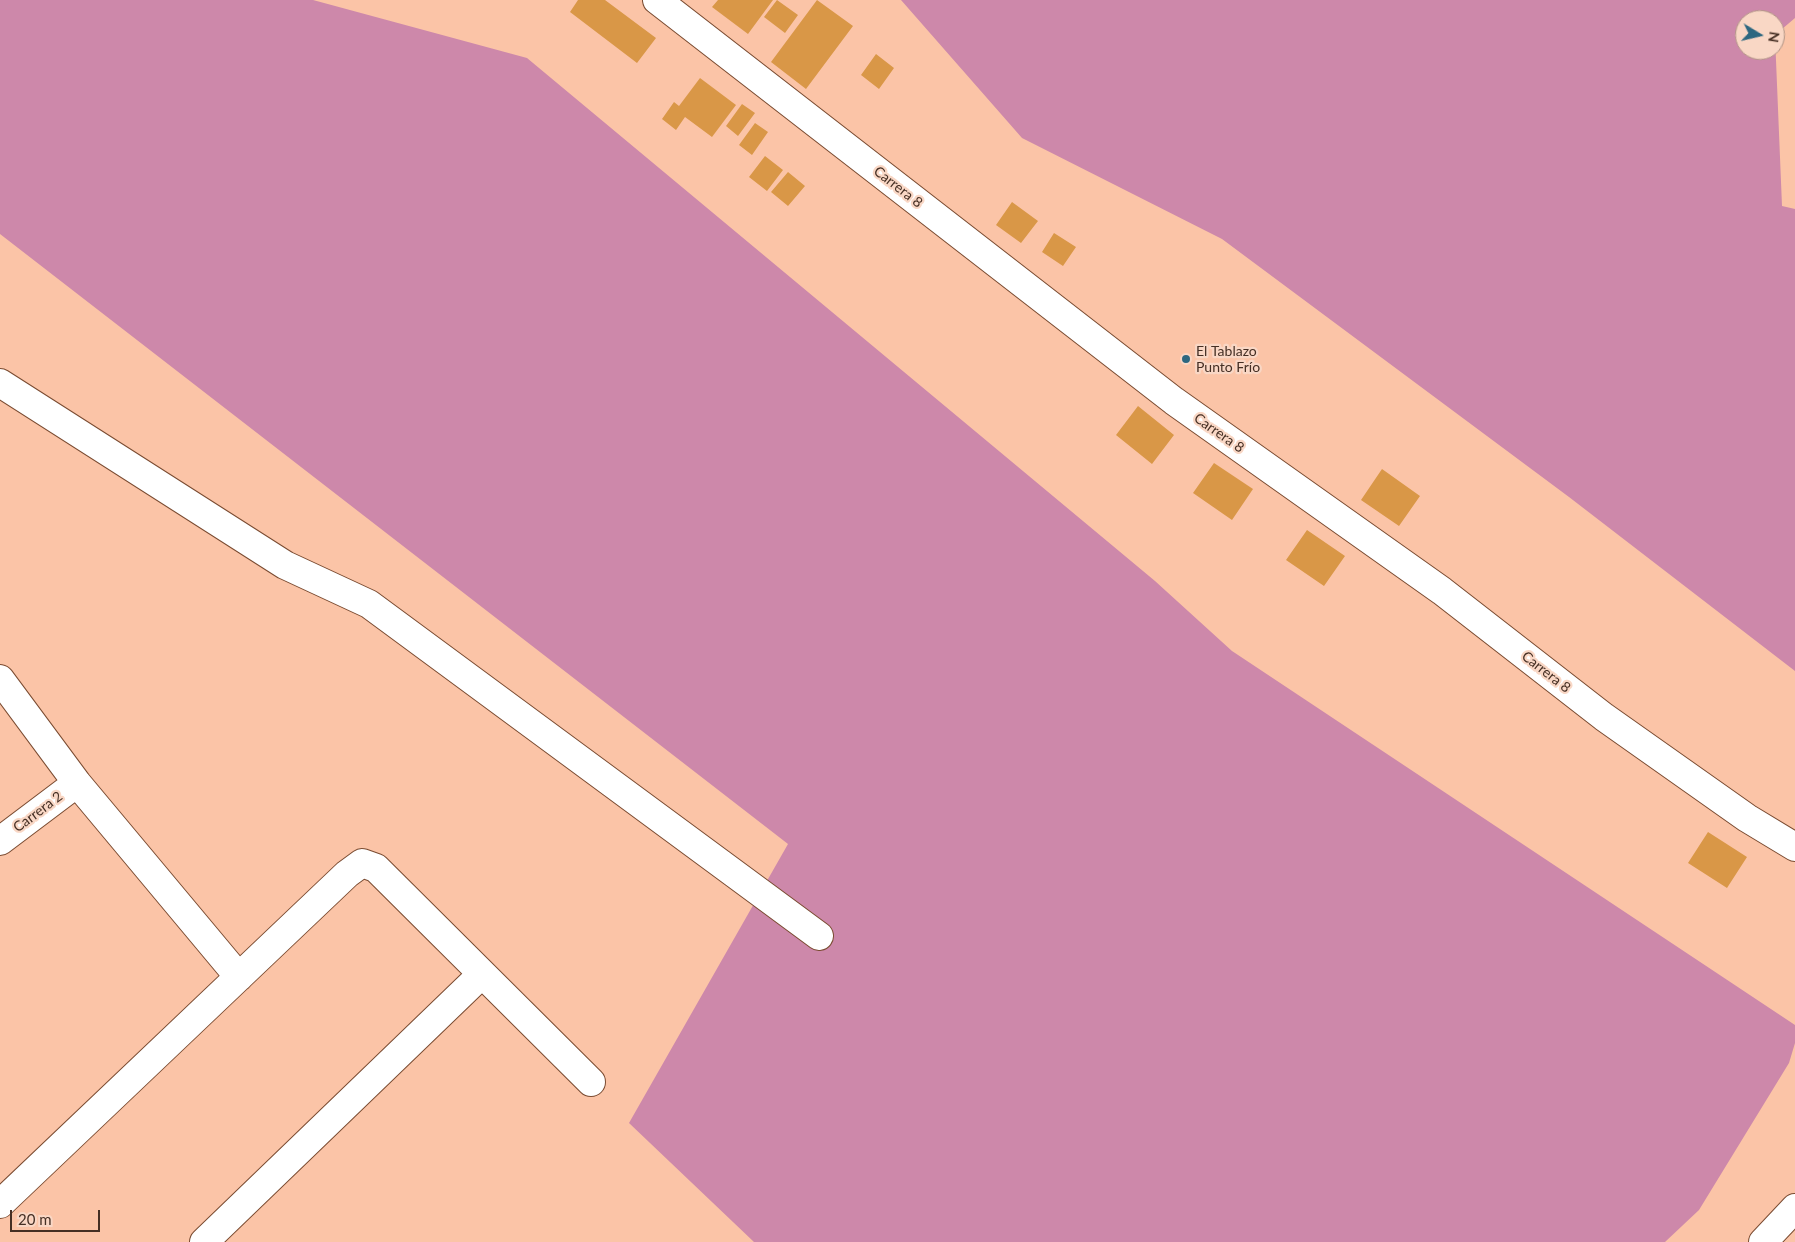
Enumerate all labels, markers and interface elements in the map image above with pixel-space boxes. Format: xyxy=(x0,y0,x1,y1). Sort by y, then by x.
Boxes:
north arrow xyxy=(1735,10,1785,60)
text: N xyxy=(1765,31,1784,44)
street label: Carrera 8 xyxy=(870,163,926,211)
place label: El Tablazo Punto Frío xyxy=(1196,343,1260,376)
marker: El Tablazo Punto Frío xyxy=(1180,353,1192,365)
street label: Carrera 8 xyxy=(1191,410,1247,456)
street label: Carrera 8 xyxy=(1518,648,1574,696)
street label: Carrera 2 xyxy=(10,788,66,836)
scale bar xyxy=(12,1200,102,1232)
text: 20 m xyxy=(18,1210,52,1228)

